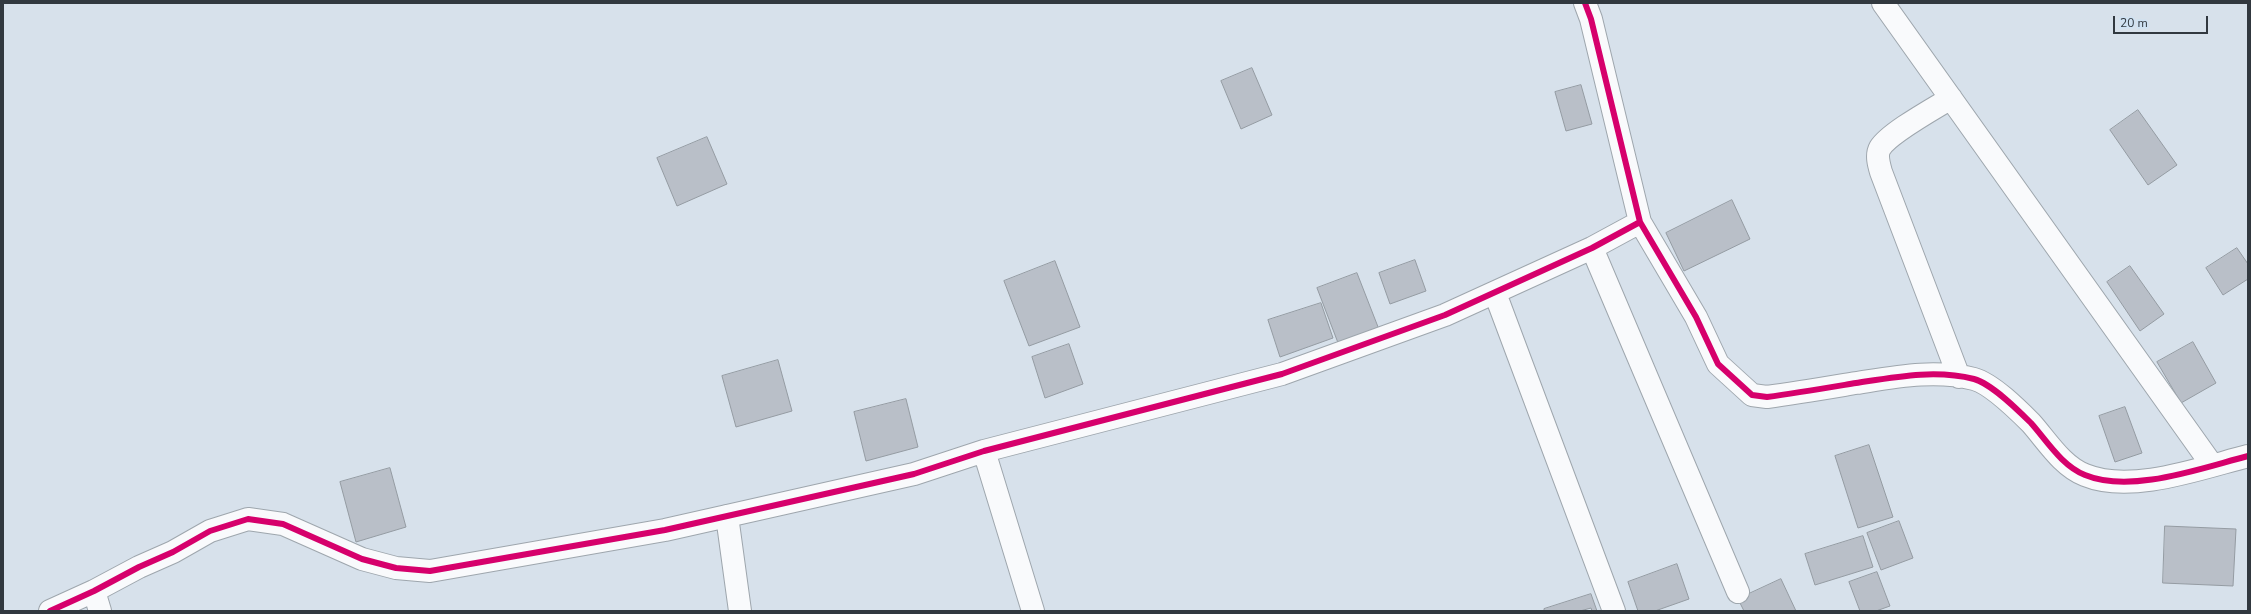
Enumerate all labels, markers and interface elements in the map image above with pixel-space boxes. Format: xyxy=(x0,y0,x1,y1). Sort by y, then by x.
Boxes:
scale bar xyxy=(2115,8,2210,34)
text: 20 m xyxy=(2120,15,2148,31)

